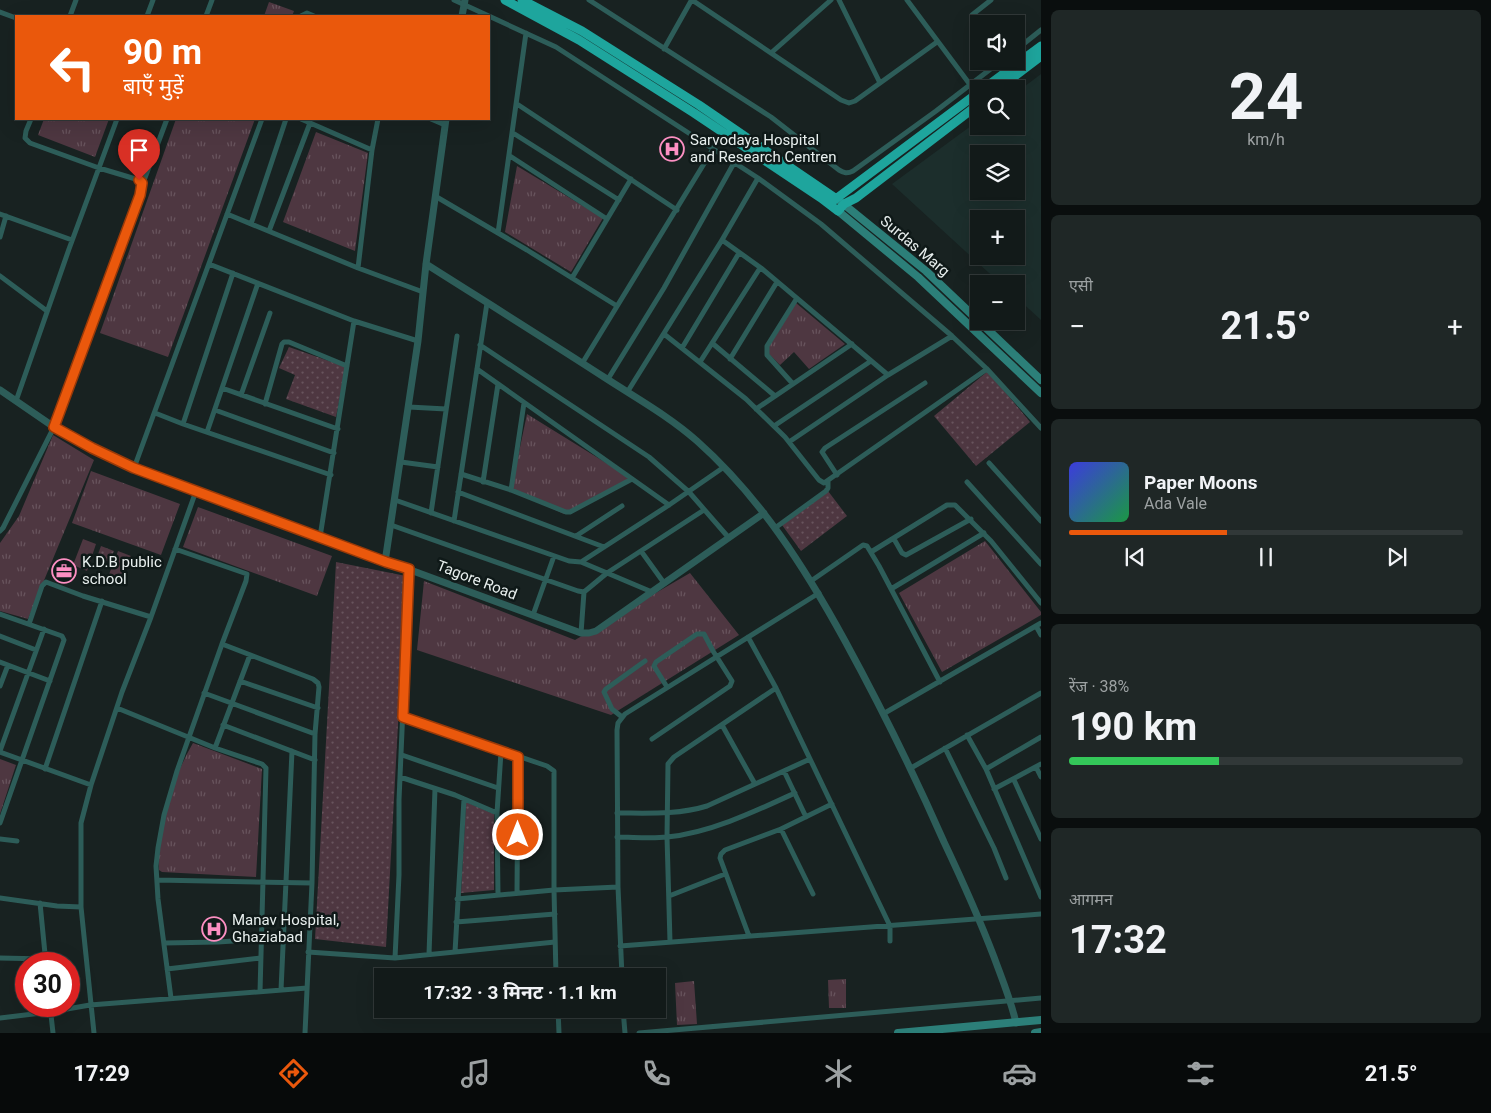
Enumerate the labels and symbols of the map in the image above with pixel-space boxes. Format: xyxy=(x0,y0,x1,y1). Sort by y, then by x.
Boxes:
pin xyxy=(118,129,160,180)
place label: Sarvodaya Hospital and Research Centren xyxy=(690,131,837,166)
hospital icon: Sarvodaya Hospital and Research Centren xyxy=(659,136,685,162)
street label: Surdas Marg xyxy=(877,212,953,280)
place label: K.D.B public school xyxy=(82,553,162,588)
street label: Tagore Road xyxy=(434,556,520,604)
office icon: K.D.B public school xyxy=(51,558,77,584)
position arrow xyxy=(491,808,543,860)
place label: Manav Hospital, Ghaziabad xyxy=(232,911,339,946)
hospital icon: Manav Hospital, Ghaziabad xyxy=(201,916,227,942)
speed limit sign: 30 xyxy=(15,952,80,1017)

